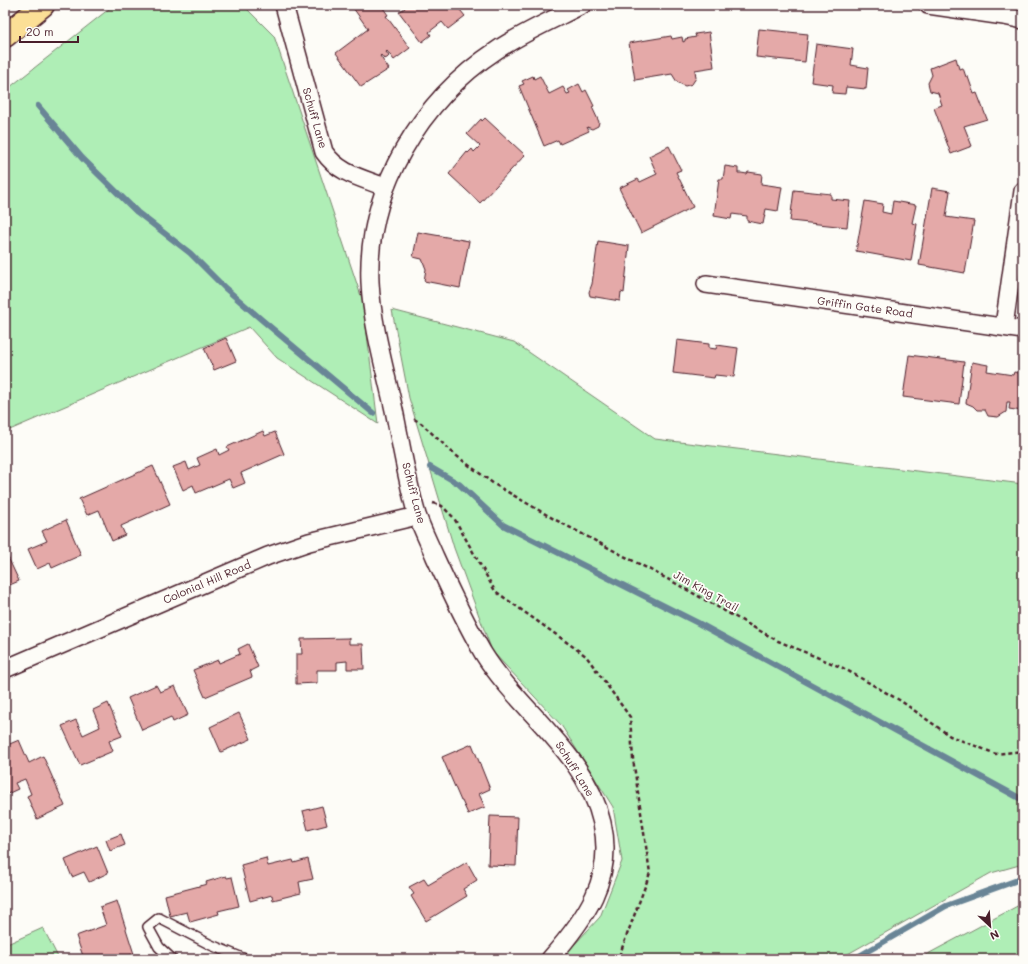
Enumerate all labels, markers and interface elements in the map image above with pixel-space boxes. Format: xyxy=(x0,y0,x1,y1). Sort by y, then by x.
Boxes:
scale bar xyxy=(20,18,78,44)
text: 20 m xyxy=(26,23,54,39)
street label: Schuff Lane xyxy=(300,86,331,150)
street label: Griffin Gate Road xyxy=(816,292,914,321)
street label: Schuff Lane xyxy=(399,461,430,525)
street label: Colonial Hill Road xyxy=(161,556,253,607)
street label: Jim King Trail xyxy=(671,566,742,615)
street label: Schuff Lane xyxy=(552,738,598,799)
north arrow xyxy=(970,906,1010,946)
text: N xyxy=(988,927,1002,944)

